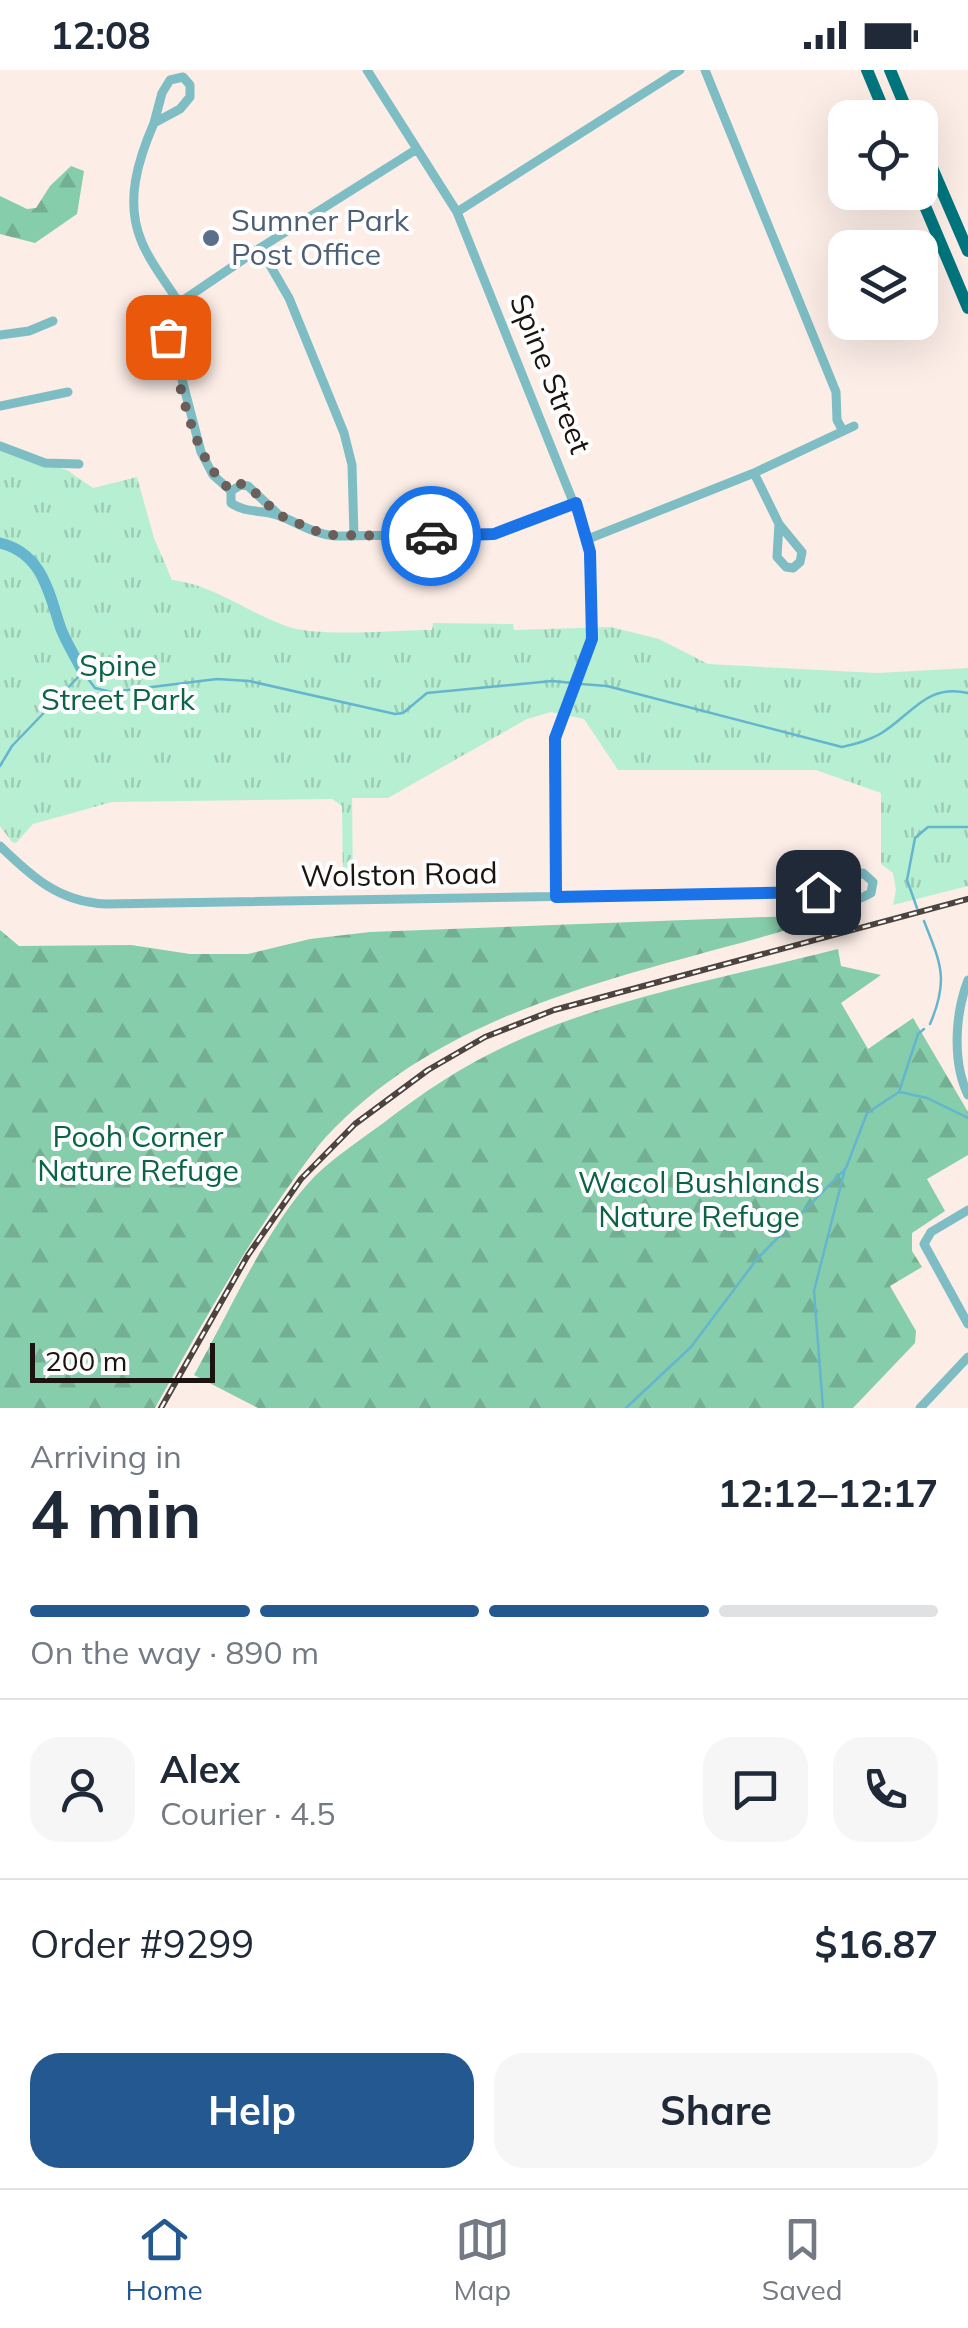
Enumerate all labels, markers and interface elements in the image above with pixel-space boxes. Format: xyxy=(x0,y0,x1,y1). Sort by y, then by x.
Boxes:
text: 12:08 xyxy=(50,11,151,59)
map controls xyxy=(828,100,938,340)
button: locate xyxy=(828,100,938,210)
place label: Sumner Park Post Office xyxy=(231,201,410,273)
marker: Sumner Park Post Office xyxy=(200,227,222,249)
button: layers xyxy=(828,230,938,340)
street label: Spine Street xyxy=(502,288,600,459)
pin xyxy=(126,295,211,380)
icon: bag xyxy=(141,310,196,365)
courier xyxy=(381,486,481,586)
icon: car xyxy=(404,509,459,564)
park label: Spine Street Park xyxy=(41,646,196,718)
pin xyxy=(776,850,861,935)
street label: Wolston Road xyxy=(300,853,498,895)
icon: home xyxy=(791,865,846,920)
park label: Pooh Corner Nature Refuge xyxy=(37,1117,239,1189)
park label: Wacol Bushlands Nature Refuge xyxy=(578,1163,820,1235)
scale bar xyxy=(30,1338,215,1382)
text: 200 m xyxy=(45,1343,127,1378)
text: Arriving in xyxy=(30,1436,182,1476)
text: 12:12–12:17 xyxy=(718,1469,938,1517)
text: 4 min xyxy=(30,1473,201,1554)
text: On the way · 890 m xyxy=(30,1632,319,1672)
button: person xyxy=(30,1737,135,1842)
button: chat xyxy=(703,1737,808,1842)
button: phone xyxy=(833,1737,938,1842)
text: Alex xyxy=(160,1745,240,1793)
text: Courier · 4.5 xyxy=(160,1793,336,1833)
text: Order #9299 xyxy=(30,1920,254,1968)
text: $16.87 xyxy=(815,1920,938,1968)
button: Help xyxy=(30,2053,474,2168)
button: Share xyxy=(494,2053,938,2168)
tab: Home xyxy=(125,2212,203,2307)
tab: Map xyxy=(453,2212,511,2307)
tab: Saved xyxy=(762,2212,843,2307)

